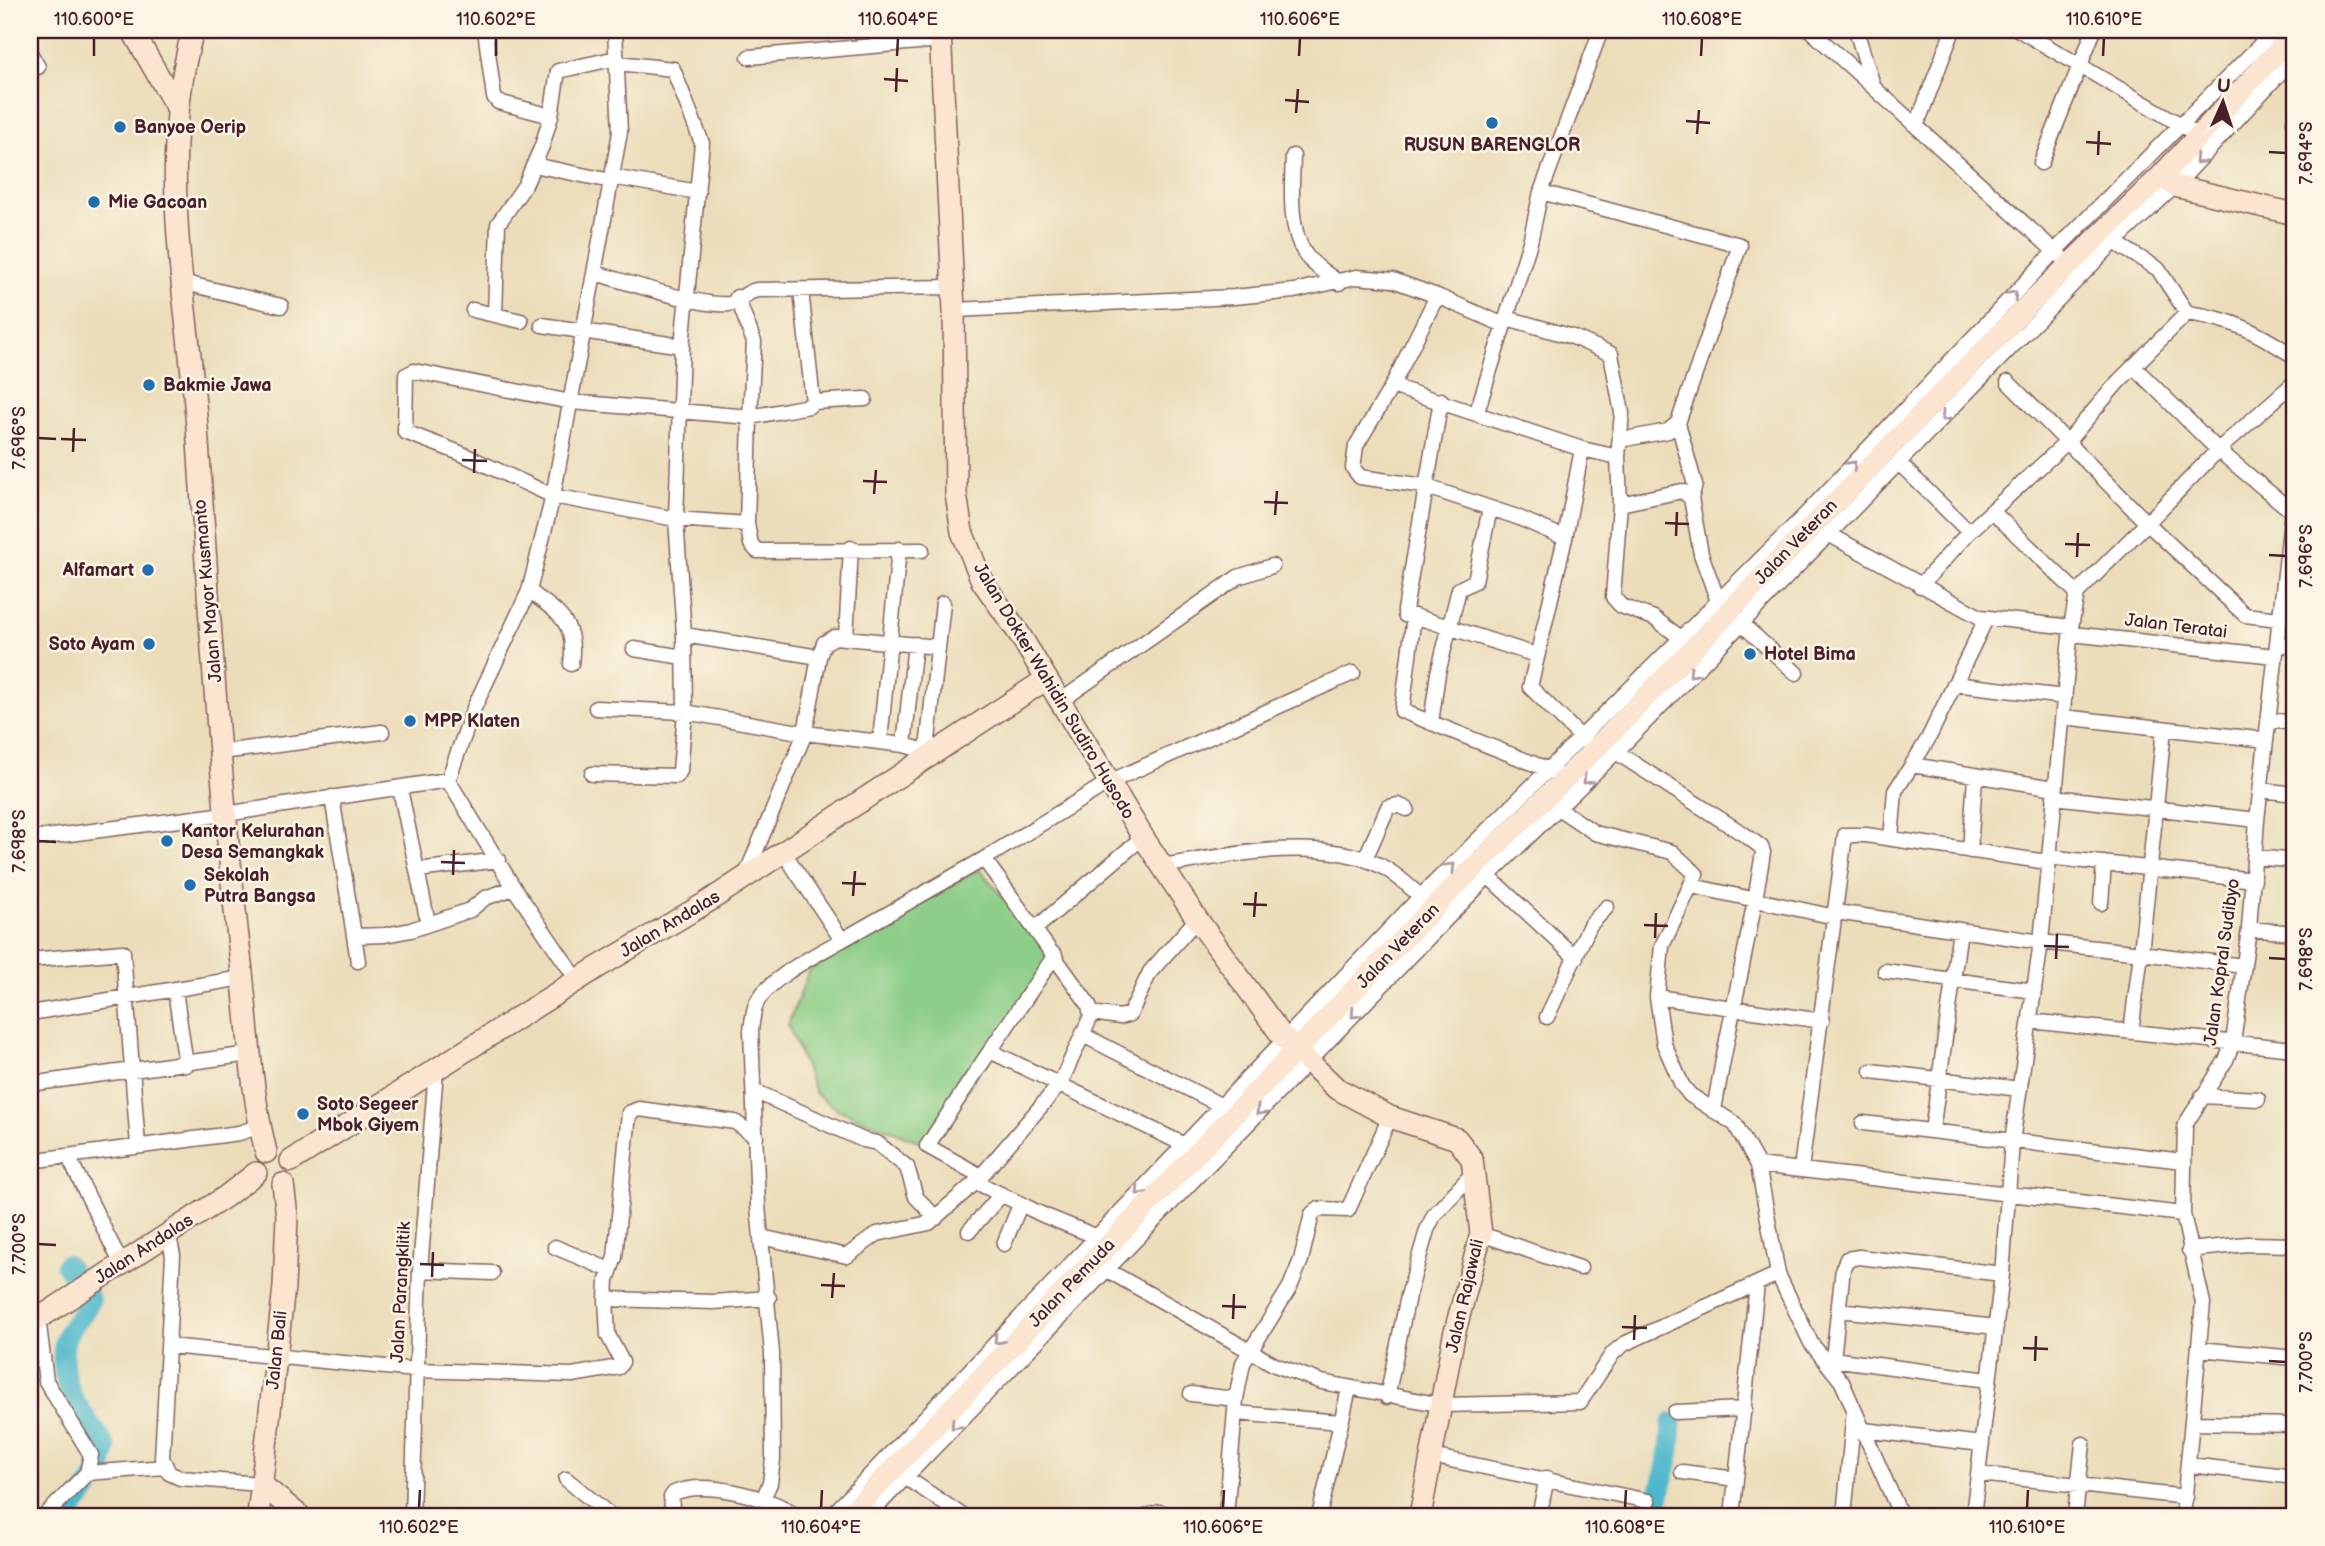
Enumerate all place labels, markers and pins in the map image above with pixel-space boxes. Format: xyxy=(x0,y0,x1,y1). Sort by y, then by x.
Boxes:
marker: RUSUN BARENGLOR xyxy=(1484,115,1500,131)
place label: Banyoe Oerip xyxy=(134,117,246,138)
marker: Banyoe Oerip xyxy=(112,119,128,135)
place label: RUSUN BARENGLOR xyxy=(1404,135,1580,156)
place label: Mie Gacoan xyxy=(108,192,207,213)
marker: Mie Gacoan xyxy=(86,194,102,210)
place label: Bakmie Jawa xyxy=(163,375,272,396)
marker: Bakmie Jawa xyxy=(141,377,157,393)
place label: Alfamart xyxy=(62,560,134,581)
marker: Alfamart xyxy=(140,562,156,578)
place label: Soto Ayam xyxy=(49,634,135,655)
marker: Soto Ayam xyxy=(141,636,157,652)
place label: Hotel Bima xyxy=(1764,644,1856,665)
marker: Hotel Bima xyxy=(1742,646,1758,662)
place label: MPP Klaten xyxy=(424,711,520,732)
marker: MPP Klaten xyxy=(402,713,418,729)
place label: Kantor Kelurahan Desa Semangkak xyxy=(181,821,325,863)
marker: Kantor Kelurahan Desa Semangkak xyxy=(159,833,175,849)
place label: Sekolah Putra Bangsa xyxy=(204,865,316,907)
marker: Sekolah Putra Bangsa xyxy=(182,877,198,893)
place label: Soto Segeer Mbok Giyem xyxy=(317,1094,419,1136)
marker: Soto Segeer Mbok Giyem xyxy=(295,1106,311,1122)

